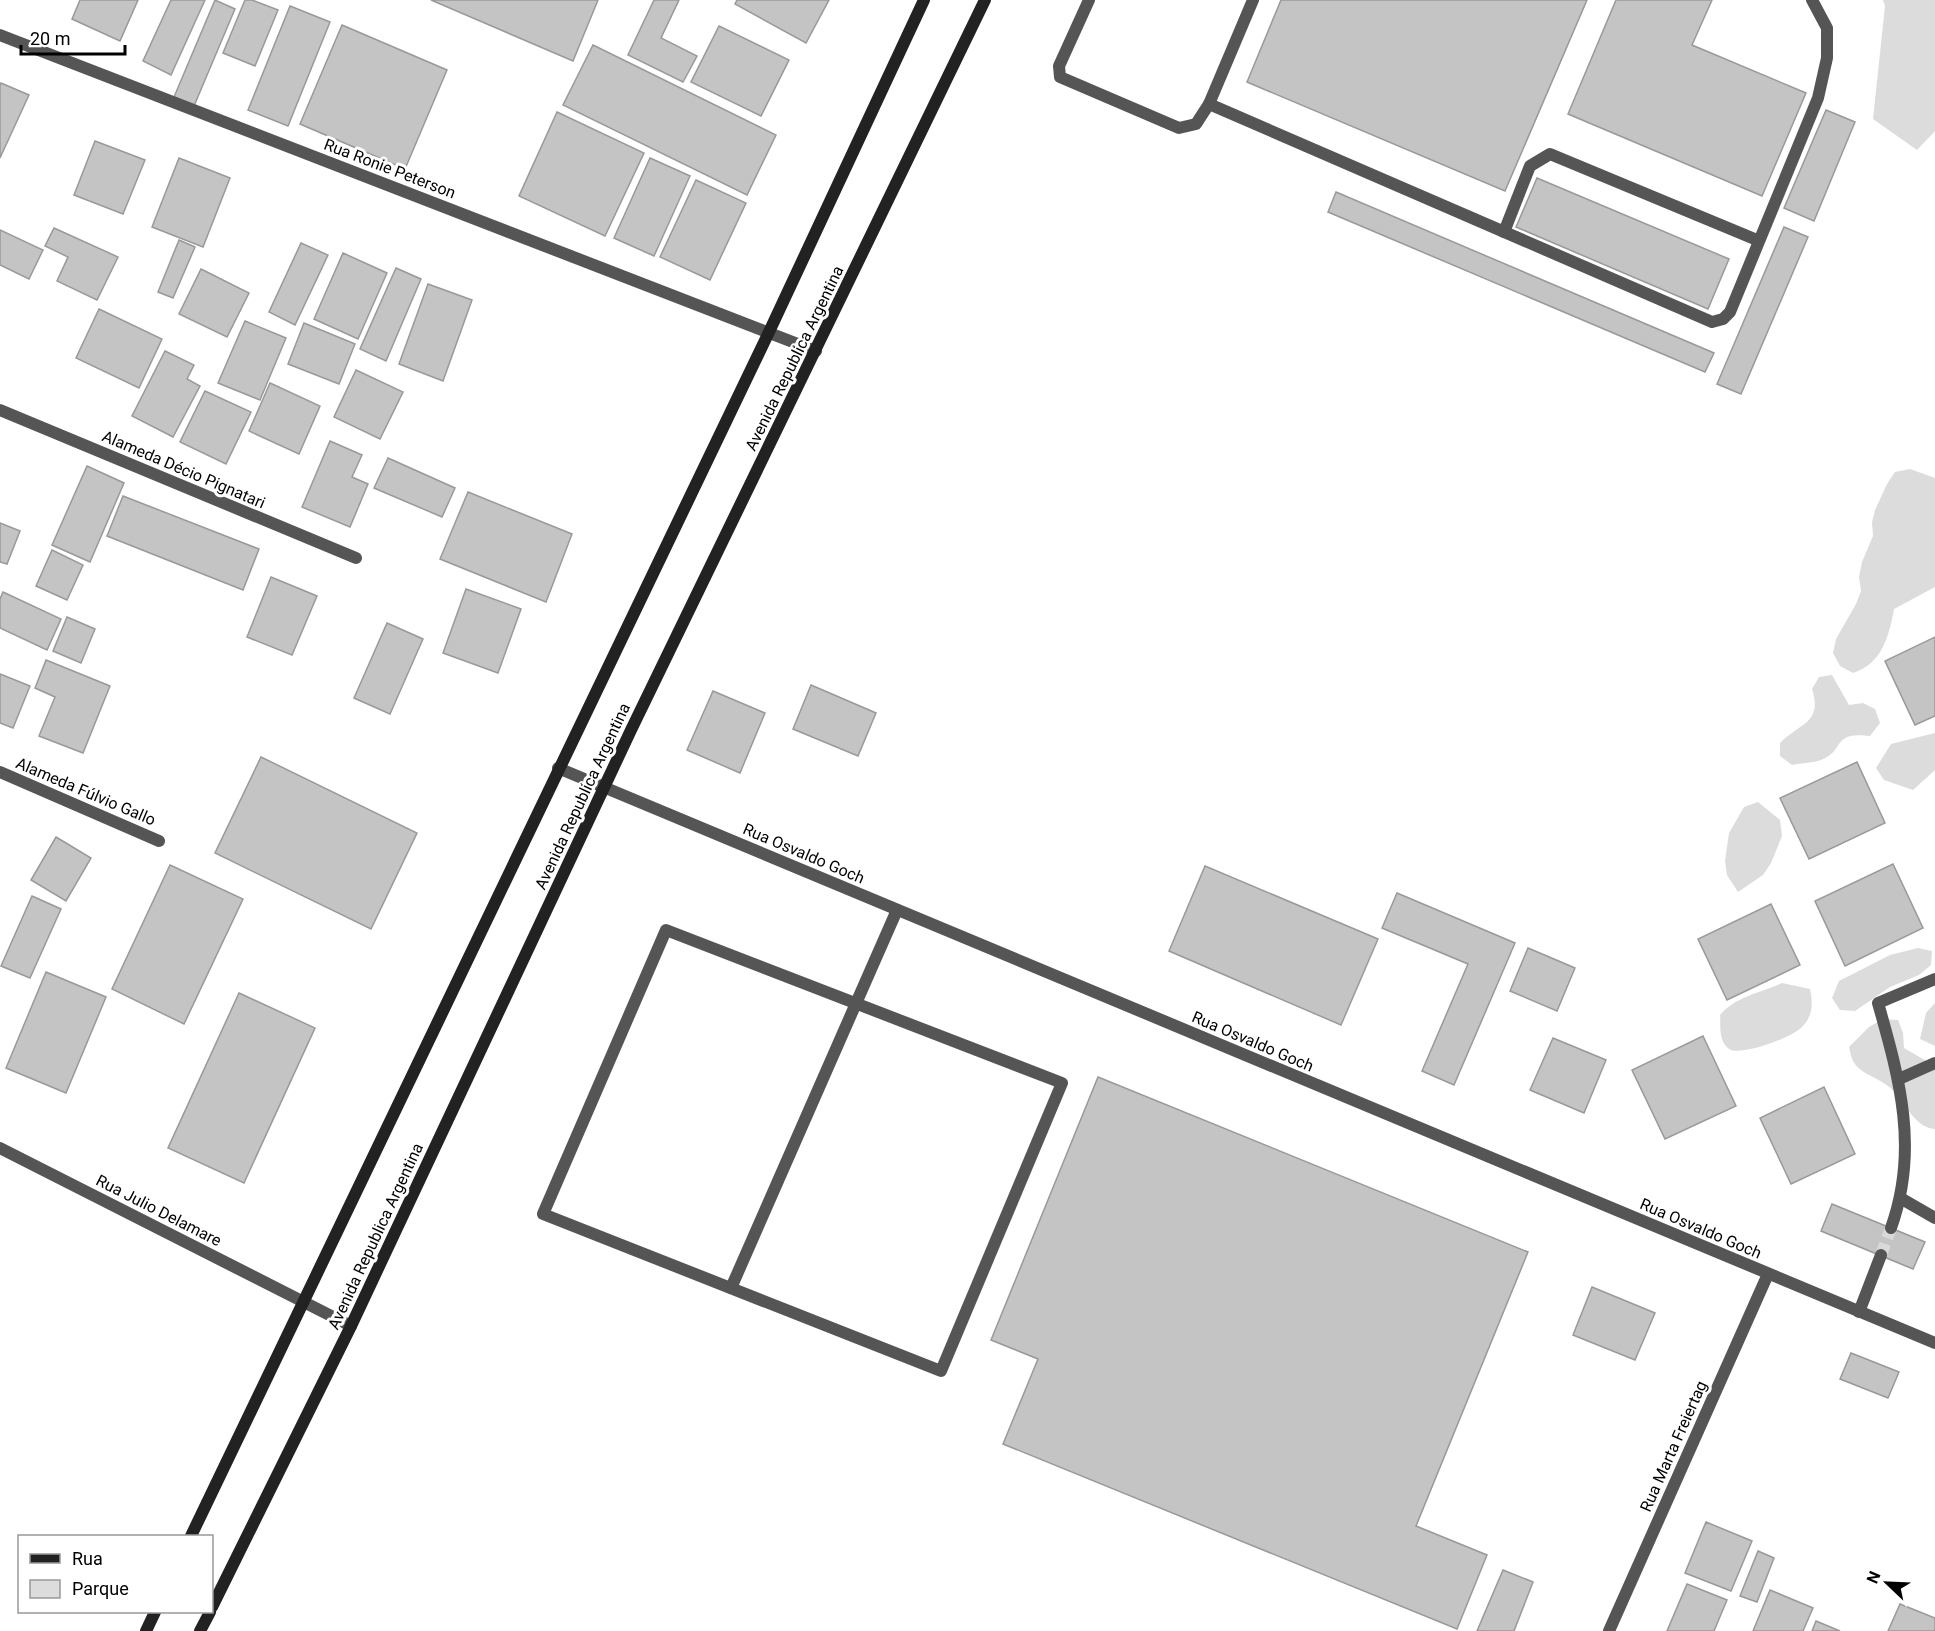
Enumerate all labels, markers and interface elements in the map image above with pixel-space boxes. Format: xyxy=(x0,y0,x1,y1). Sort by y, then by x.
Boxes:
scale bar xyxy=(21,18,124,56)
text: 20 m xyxy=(30,28,70,49)
street label: Rua Ronie Peterson xyxy=(321,135,458,202)
street label: Avenida Republica Argentina xyxy=(741,263,848,454)
street label: Alameda Décio Pignatari xyxy=(99,426,268,512)
street label: Avenida Republica Argentina xyxy=(531,700,634,892)
street label: Alameda Fúlvio Gallo xyxy=(13,753,158,829)
street label: Rua Osvaldo Goch xyxy=(740,819,867,888)
street label: Rua Osvaldo Goch xyxy=(1189,1007,1316,1076)
street label: Avenida Republica Argentina xyxy=(324,1140,427,1332)
street label: Rua Julio Delamare xyxy=(93,1171,225,1250)
street label: Rua Osvaldo Goch xyxy=(1637,1194,1764,1263)
street label: Rua Marta Freiertag xyxy=(1636,1378,1711,1515)
legend xyxy=(18,1535,213,1613)
text: Rua xyxy=(72,1548,103,1569)
north arrow xyxy=(1857,1553,1917,1613)
text: N xyxy=(1863,1568,1885,1586)
text: Parque xyxy=(72,1578,129,1599)

